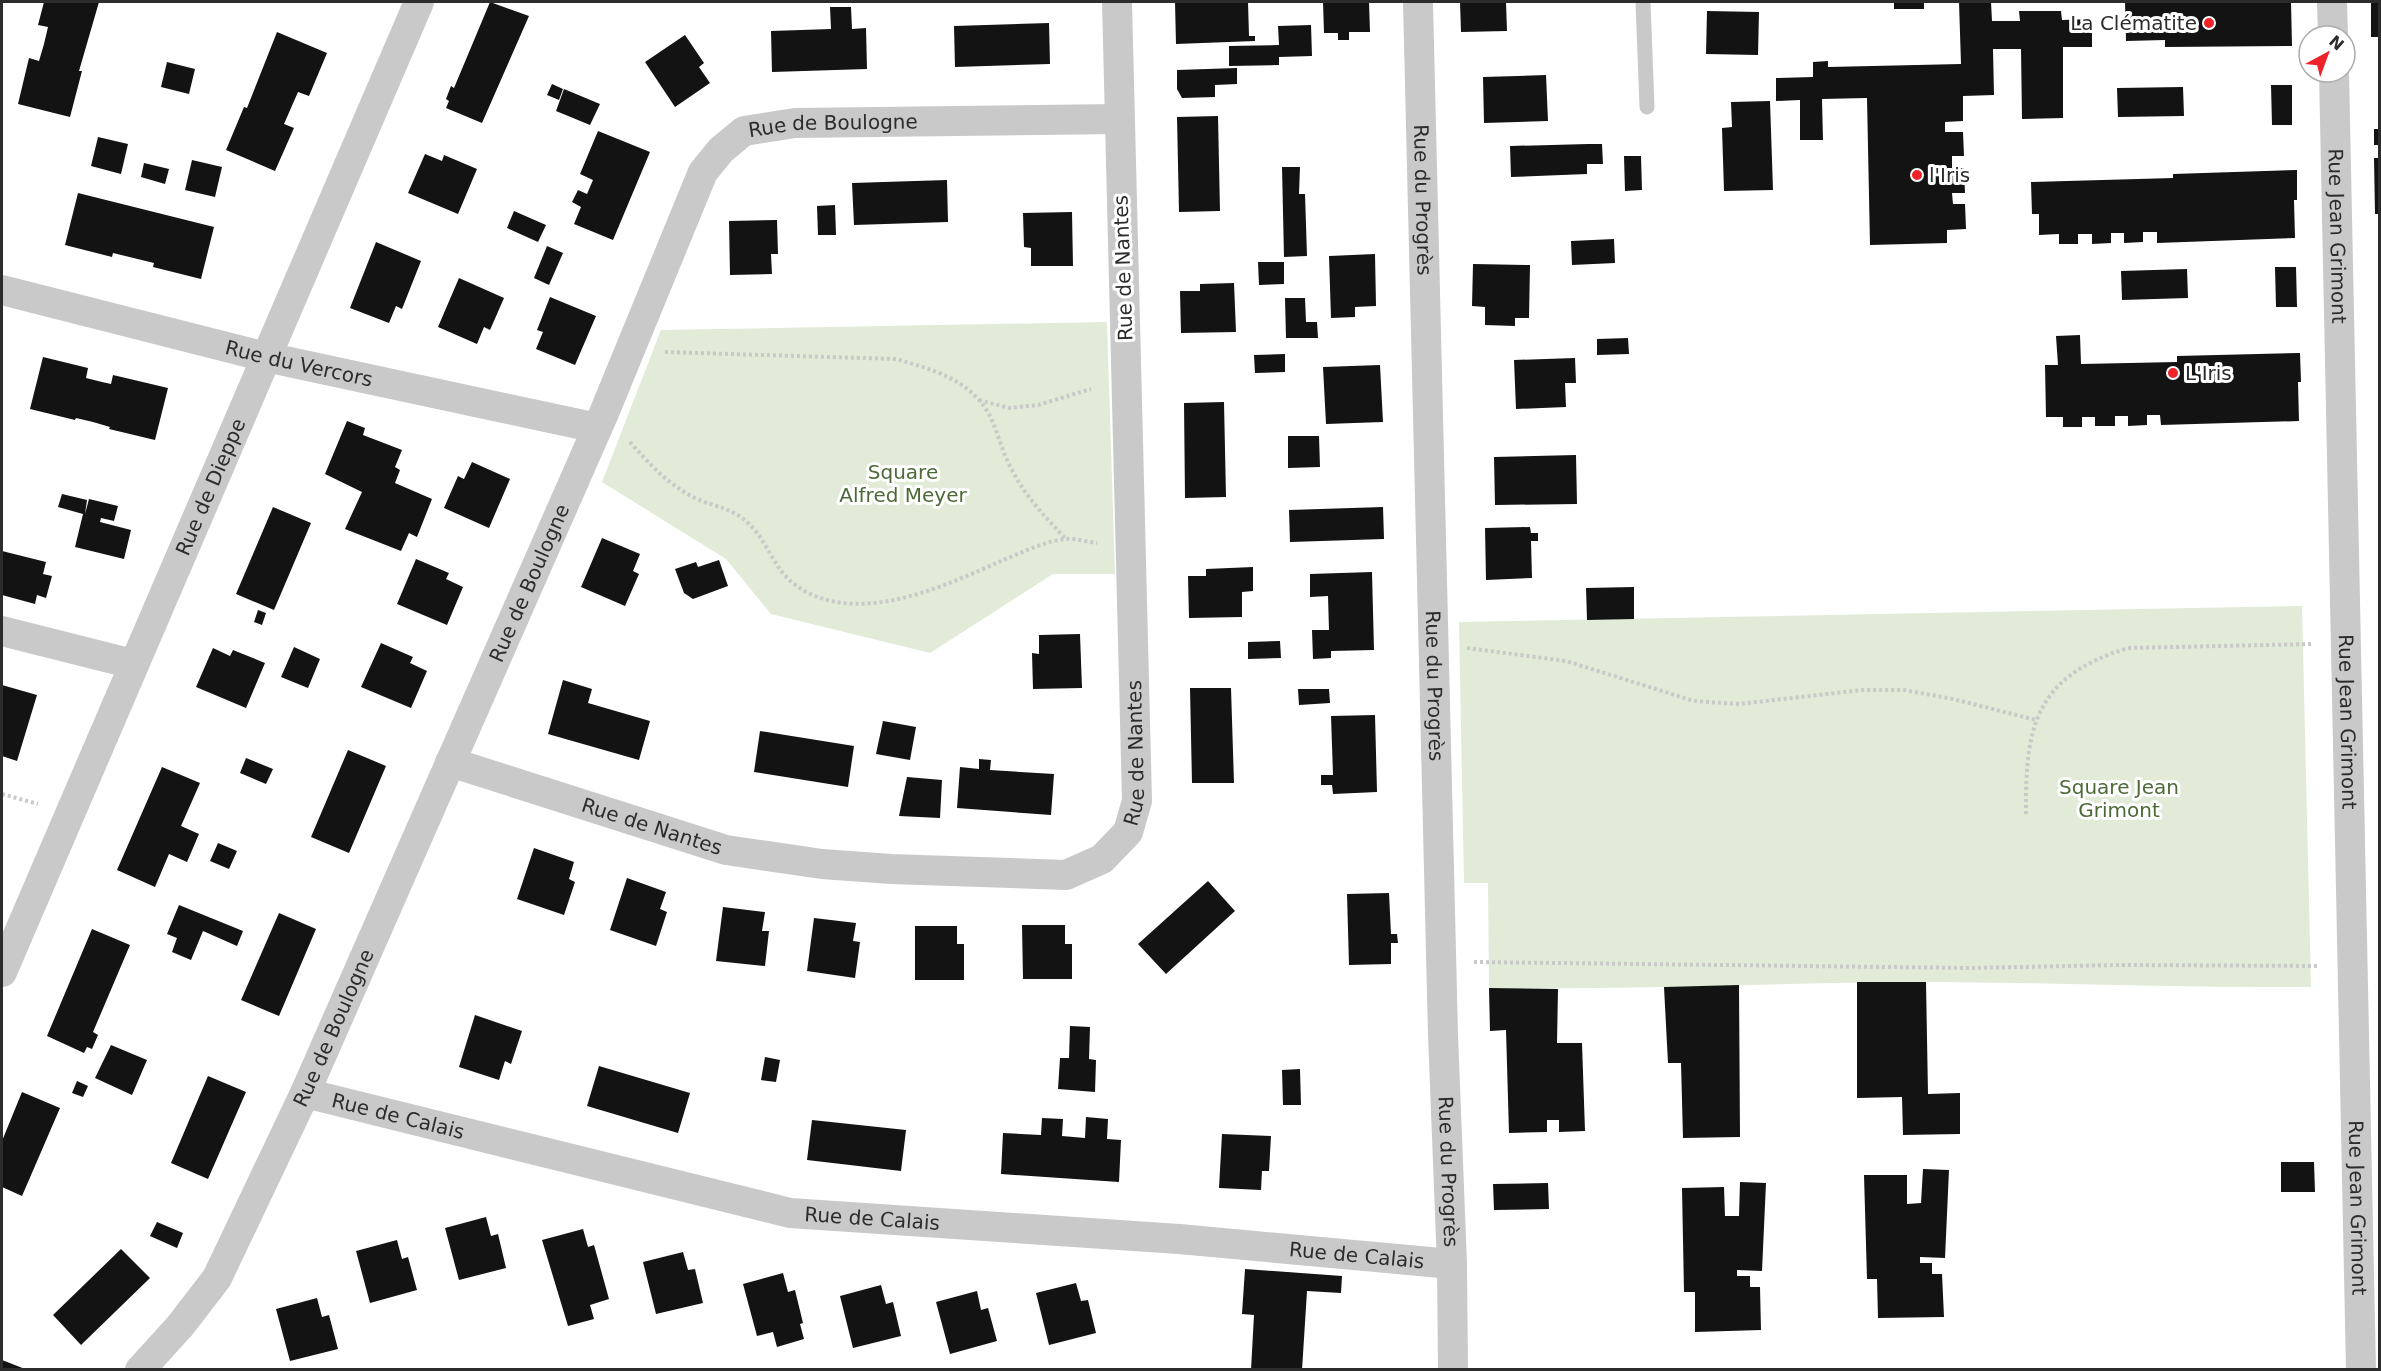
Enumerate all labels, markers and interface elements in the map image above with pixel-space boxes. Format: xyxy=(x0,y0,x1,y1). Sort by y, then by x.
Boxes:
place label: La Clématite xyxy=(2070,11,2197,35)
marker: La Clématite xyxy=(2202,16,2216,30)
north arrow xyxy=(2297,24,2357,84)
text: N xyxy=(2325,31,2348,55)
street label: Rue de Boulogne xyxy=(747,109,918,142)
street label: Rue du Progrès xyxy=(1409,124,1437,276)
street label: Rue Jean Grimont xyxy=(2324,148,2351,324)
place label: l'Iris xyxy=(1929,163,1970,187)
marker: l'Iris xyxy=(1910,168,1924,182)
street label: Rue de Nantes xyxy=(1108,195,1138,341)
street label: Rue du Vercors xyxy=(223,335,375,392)
place label: L'Iris xyxy=(2185,361,2232,385)
marker: L'Iris xyxy=(2166,366,2180,380)
street label: Rue de Dieppe xyxy=(171,415,251,559)
park label: Square Alfred Meyer xyxy=(839,460,967,507)
street label: Rue de Boulogne xyxy=(484,500,574,666)
street label: Rue du Progrès xyxy=(1421,610,1448,762)
street label: Rue Jean Grimont xyxy=(2334,634,2361,810)
street label: Rue de Nantes xyxy=(1118,680,1149,829)
park label: Square Jean Grimont xyxy=(2059,775,2179,822)
street label: Rue de Nantes xyxy=(579,793,725,860)
street label: Rue de Boulogne xyxy=(288,945,379,1111)
street label: Rue de Calais xyxy=(329,1088,467,1144)
street label: Rue du Progrès xyxy=(1433,1096,1463,1248)
street label: Rue Jean Grimont xyxy=(2344,1120,2371,1296)
street label: Rue de Calais xyxy=(804,1202,941,1235)
street label: Rue de Calais xyxy=(1288,1237,1425,1273)

